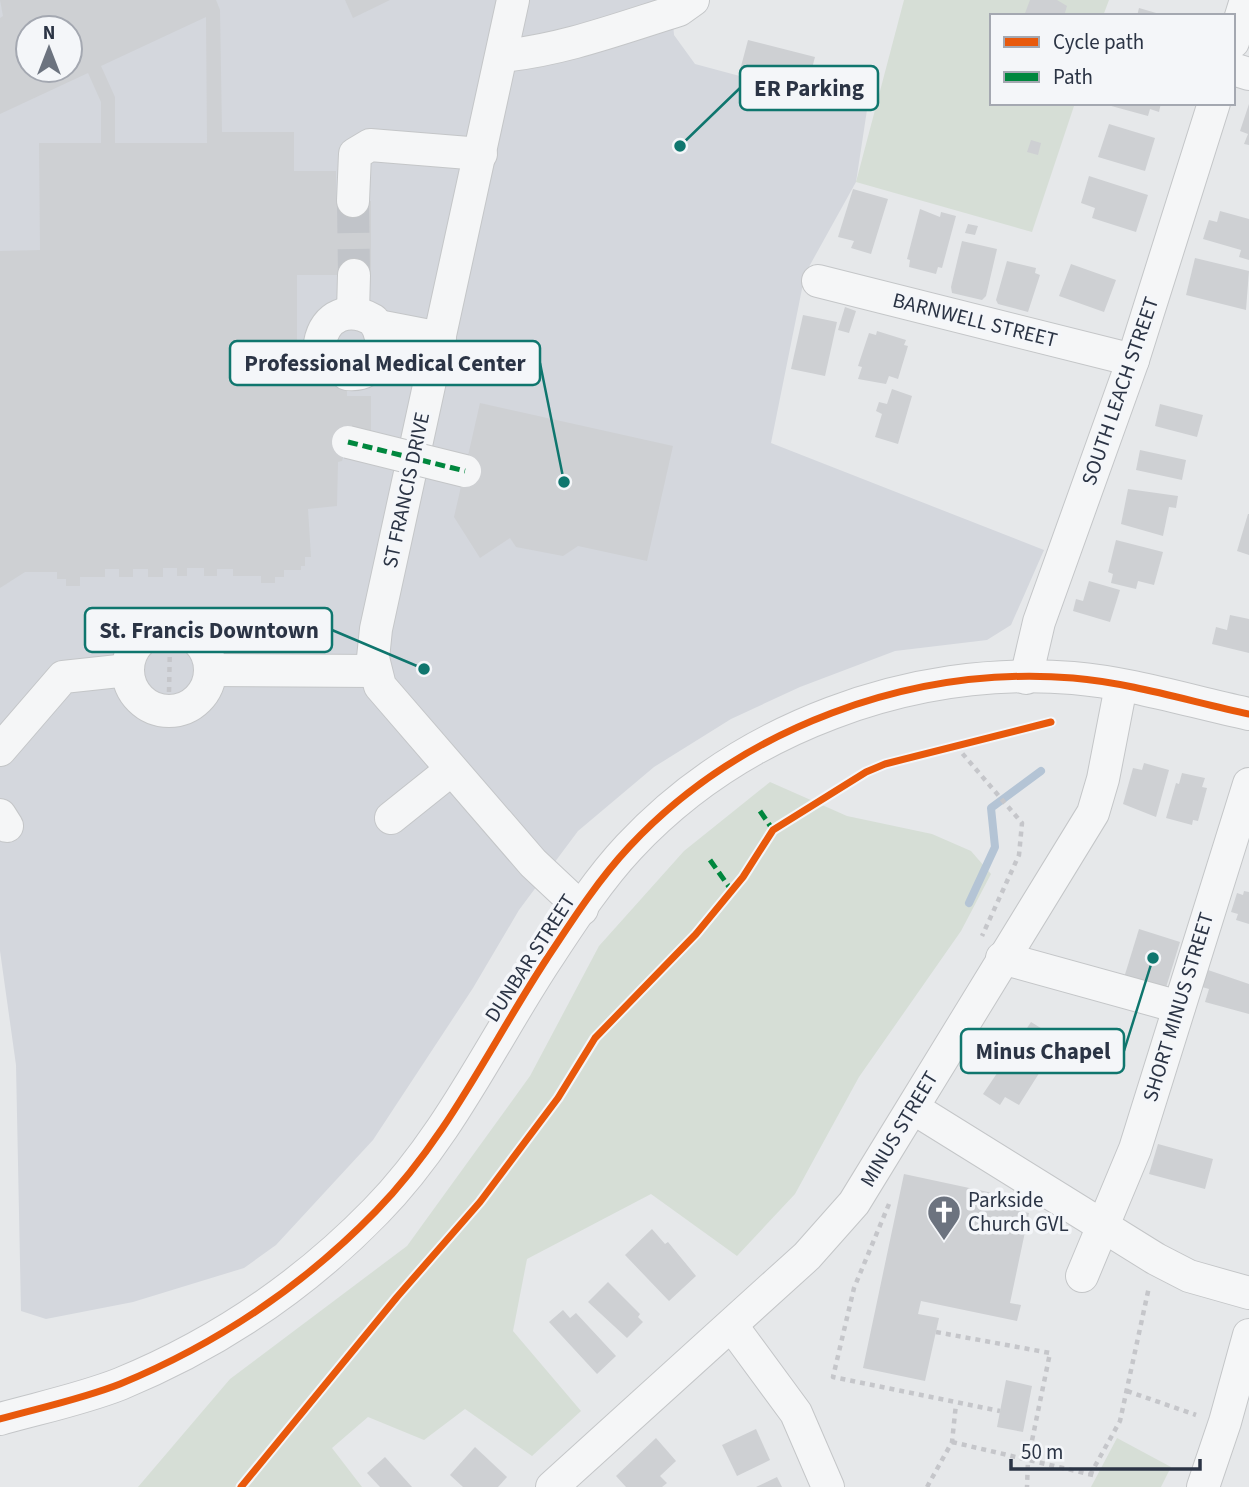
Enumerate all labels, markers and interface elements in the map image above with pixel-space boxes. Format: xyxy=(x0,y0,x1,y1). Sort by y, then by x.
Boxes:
north arrow xyxy=(14,14,84,84)
legend xyxy=(990,14,1235,105)
text: N xyxy=(43,20,55,47)
text: Cycle path xyxy=(1053,27,1144,57)
text: Path xyxy=(1053,62,1093,92)
callout: ER Parking xyxy=(740,66,878,110)
text: ER Parking xyxy=(754,72,864,105)
street label: BARNWELL STREET xyxy=(889,285,1061,355)
street label: SOUTH LEACH STREET xyxy=(1074,293,1166,489)
callout: Professional Medical Center xyxy=(230,341,540,385)
text: Professional Medical Center xyxy=(244,347,527,380)
street label: ST FRANCIS DRIVE xyxy=(375,409,437,571)
callout: St. Francis Downtown xyxy=(85,608,332,652)
text: St. Francis Downtown xyxy=(99,614,319,647)
street label: DUNBAR STREET xyxy=(477,888,583,1028)
street label: SHORT MINUS STREET xyxy=(1135,909,1221,1105)
callout: Minus Chapel xyxy=(961,1029,1124,1073)
text: Minus Chapel xyxy=(975,1035,1111,1068)
street label: MINUS STREET xyxy=(853,1065,945,1193)
place label: Parkside Church GVL xyxy=(968,1185,1069,1239)
church icon: Parkside Church GVL xyxy=(925,1193,963,1242)
scale bar xyxy=(1011,1428,1200,1472)
text: 50 m xyxy=(1021,1437,1063,1467)

